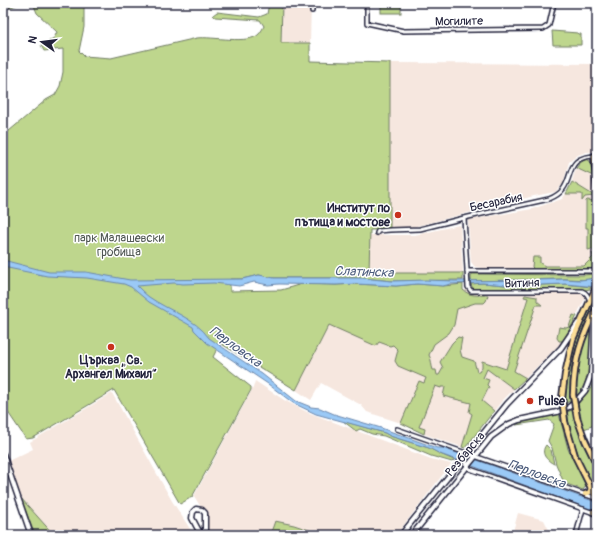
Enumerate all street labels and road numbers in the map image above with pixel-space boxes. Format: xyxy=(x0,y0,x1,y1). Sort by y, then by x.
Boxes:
street label: Могилите xyxy=(435,14,483,29)
street label: Бесарабия xyxy=(468,190,524,215)
street label: Витиня xyxy=(504,275,540,292)
street label: Резбарска xyxy=(442,429,489,480)

